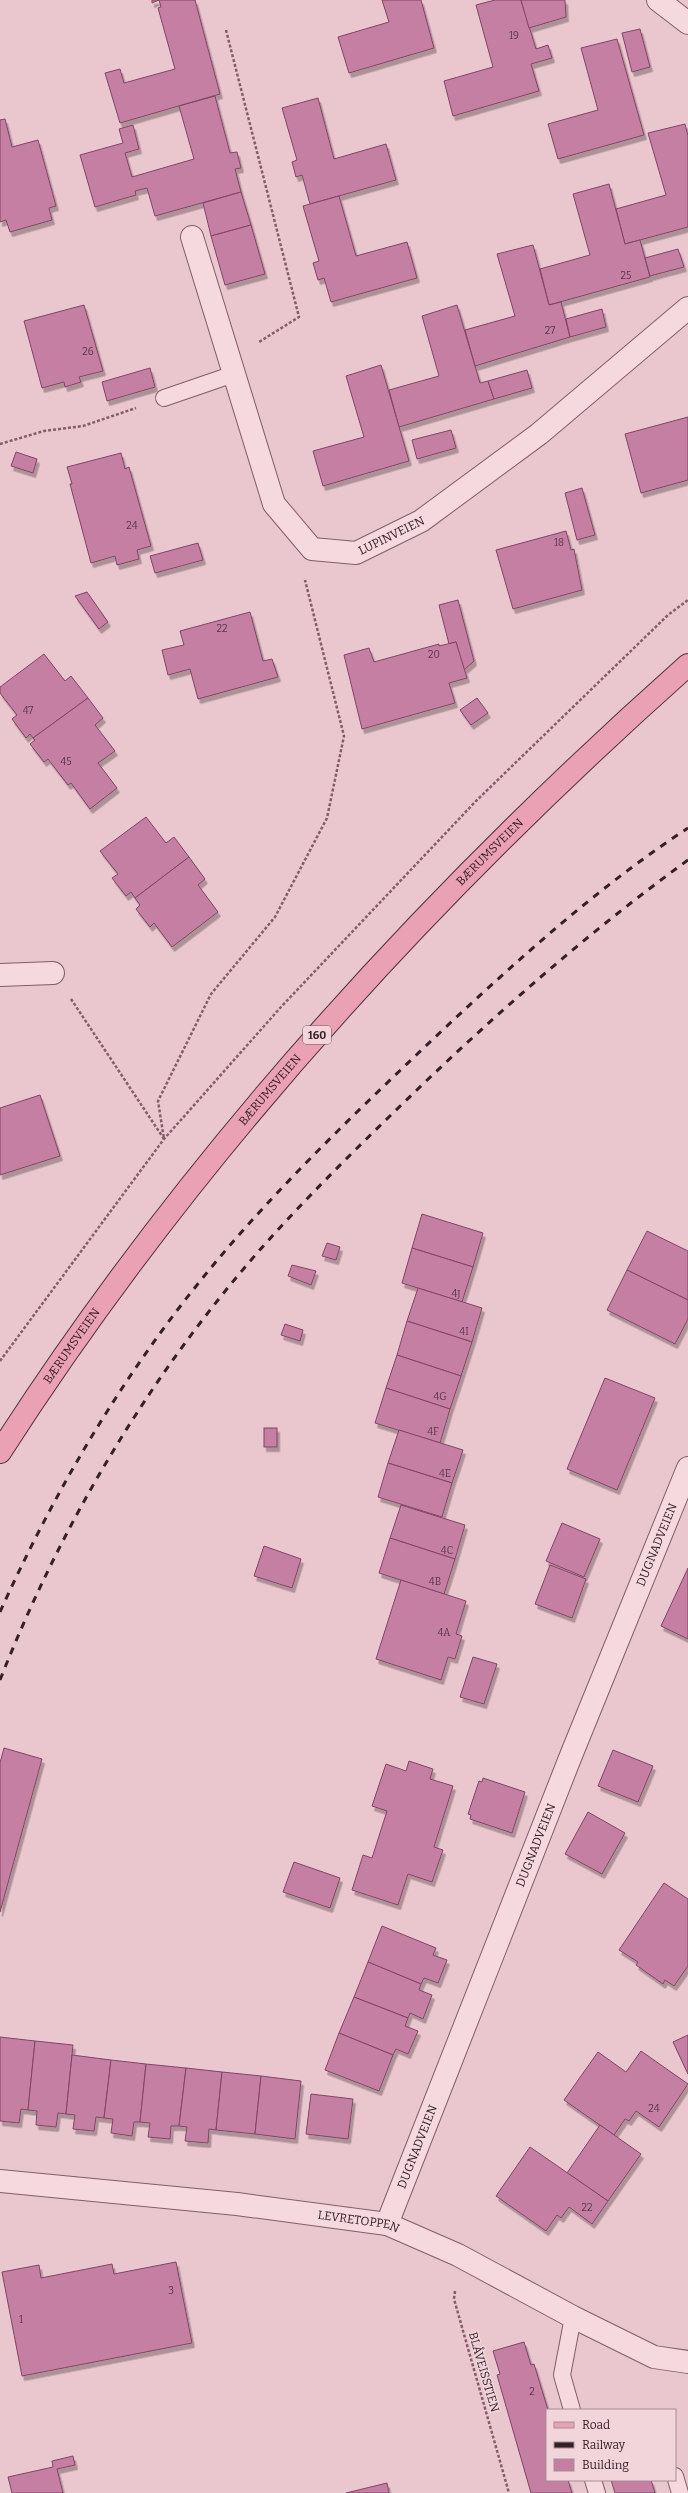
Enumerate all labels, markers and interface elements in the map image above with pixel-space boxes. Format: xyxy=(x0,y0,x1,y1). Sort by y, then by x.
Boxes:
house number: 19 xyxy=(509,30,519,42)
house number: 25 xyxy=(621,270,631,282)
house number: 27 xyxy=(545,325,555,337)
house number: 26 xyxy=(82,346,94,358)
street label: LUPINVEIEN xyxy=(356,513,427,558)
house number: 24 xyxy=(126,520,138,532)
house number: 18 xyxy=(554,537,564,549)
house number: 22 xyxy=(217,623,227,635)
house number: 20 xyxy=(428,649,440,661)
house number: 47 xyxy=(23,705,33,717)
house number: 45 xyxy=(60,756,72,768)
street label: BÆRUMSVEIEN xyxy=(453,815,526,888)
road number: 160 xyxy=(303,1026,331,1044)
street label: BÆRUMSVEIEN xyxy=(236,1051,304,1128)
house number: 4J xyxy=(451,1288,461,1300)
street label: BÆRUMSVEIEN xyxy=(40,1305,103,1386)
house number: 4I xyxy=(459,1326,469,1338)
house number: 4G xyxy=(433,1391,447,1403)
house number: 4F xyxy=(427,1426,439,1438)
house number: 4E xyxy=(439,1468,451,1480)
street label: DUGNADVEIEN xyxy=(634,1501,680,1588)
house number: 4C xyxy=(441,1545,453,1557)
house number: 4B xyxy=(429,1576,441,1588)
house number: 4A xyxy=(438,1627,451,1639)
street label: DUGNADVEIEN xyxy=(513,1801,559,1889)
street label: DUGNADVEIEN xyxy=(395,2103,440,2191)
house number: 24 xyxy=(648,2103,660,2115)
house number: 22 xyxy=(582,2202,592,2214)
street label: LEVRETOPPEN xyxy=(317,2208,402,2236)
house number: 3 xyxy=(168,2285,174,2297)
house number: 1 xyxy=(19,2314,23,2326)
street label: BLÅVEISSTIEN xyxy=(466,2330,503,2414)
house number: 2 xyxy=(529,2386,535,2398)
legend xyxy=(546,2409,676,2481)
text: Road xyxy=(582,2418,610,2432)
text: Railway xyxy=(582,2438,626,2452)
text: Building xyxy=(582,2458,629,2472)

